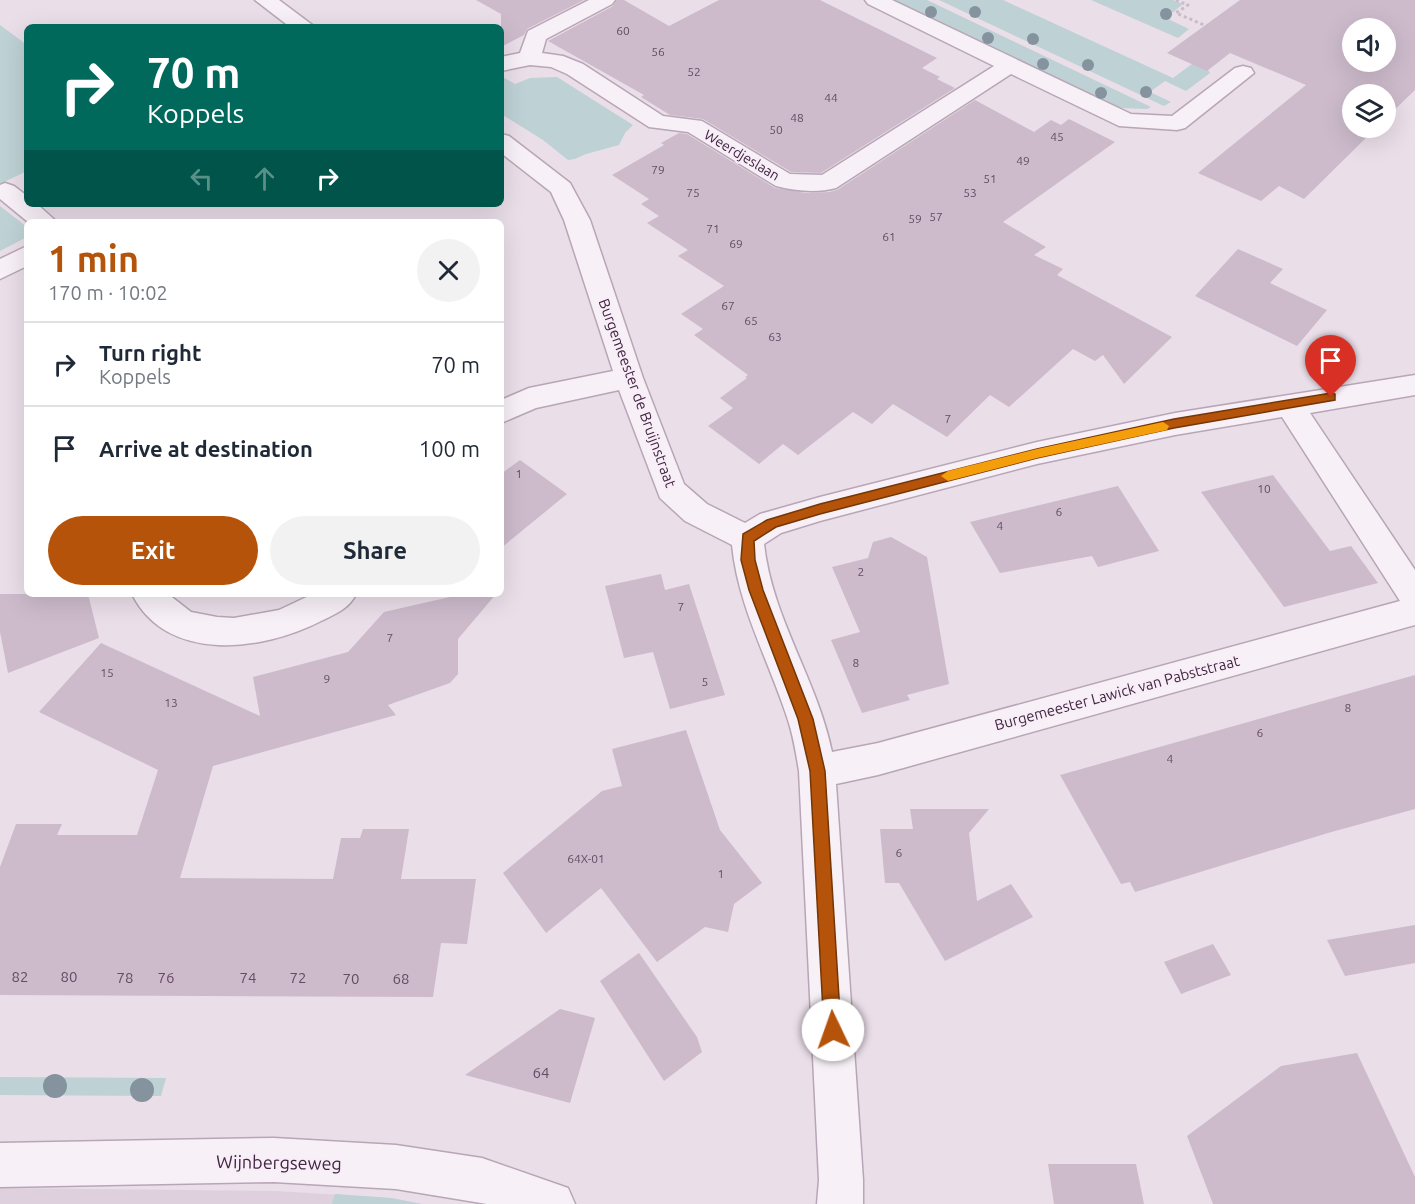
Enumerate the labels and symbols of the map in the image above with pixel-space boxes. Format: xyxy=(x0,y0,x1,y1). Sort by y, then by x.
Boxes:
house number: 60 xyxy=(616,24,630,37)
house number: 56 xyxy=(651,45,665,58)
house number: 52 xyxy=(687,65,701,78)
house number: 44 xyxy=(824,91,838,104)
house number: 48 xyxy=(790,111,804,124)
house number: 50 xyxy=(769,123,783,136)
street label: Weerdjeslaan xyxy=(701,126,783,184)
house number: 45 xyxy=(1050,130,1064,143)
house number: 49 xyxy=(1016,154,1030,167)
house number: 79 xyxy=(651,163,665,176)
house number: 51 xyxy=(983,172,997,185)
house number: 75 xyxy=(686,186,700,199)
house number: 53 xyxy=(963,186,977,199)
house number: 57 xyxy=(929,210,943,223)
house number: 59 xyxy=(908,212,922,225)
house number: 71 xyxy=(706,222,720,235)
house number: 61 xyxy=(882,230,896,243)
house number: 69 xyxy=(729,237,743,250)
street label: Burgemeester de Bruijnstraat xyxy=(595,296,680,490)
house number: 67 xyxy=(721,299,735,312)
house number: 65 xyxy=(744,314,758,327)
house number: 63 xyxy=(768,330,782,343)
pin xyxy=(1305,335,1356,397)
house number: 7 xyxy=(945,412,951,425)
house number: 1 xyxy=(516,467,522,480)
house number: 10 xyxy=(1257,482,1271,495)
house number: 6 xyxy=(1056,505,1063,518)
house number: 4 xyxy=(997,519,1004,532)
house number: 2 xyxy=(858,565,864,578)
house number: 7 xyxy=(678,600,684,613)
house number: 7 xyxy=(387,631,393,644)
street label: Burgemeester Lawick van Pabststraat xyxy=(993,652,1241,733)
house number: 8 xyxy=(853,656,860,669)
house number: 15 xyxy=(100,666,114,679)
house number: 9 xyxy=(324,672,330,685)
house number: 5 xyxy=(702,675,708,688)
house number: 13 xyxy=(164,696,178,709)
house number: 8 xyxy=(1345,701,1352,714)
house number: 6 xyxy=(1257,726,1264,739)
house number: 4 xyxy=(1167,752,1174,765)
house number: 6 xyxy=(896,846,903,859)
house number: 64X-01 xyxy=(567,852,605,865)
house number: 1 xyxy=(718,867,724,880)
house number: 82 xyxy=(12,968,28,985)
house number: 80 xyxy=(61,968,77,985)
house number: 78 xyxy=(117,969,133,986)
house number: 76 xyxy=(158,969,174,986)
house number: 74 xyxy=(240,969,256,986)
house number: 72 xyxy=(290,969,306,986)
house number: 70 xyxy=(343,970,359,987)
house number: 68 xyxy=(393,970,409,987)
position arrow xyxy=(801,998,865,1062)
house number: 64 xyxy=(533,1064,549,1081)
street label: Wijnbergseweg xyxy=(216,1151,342,1173)

